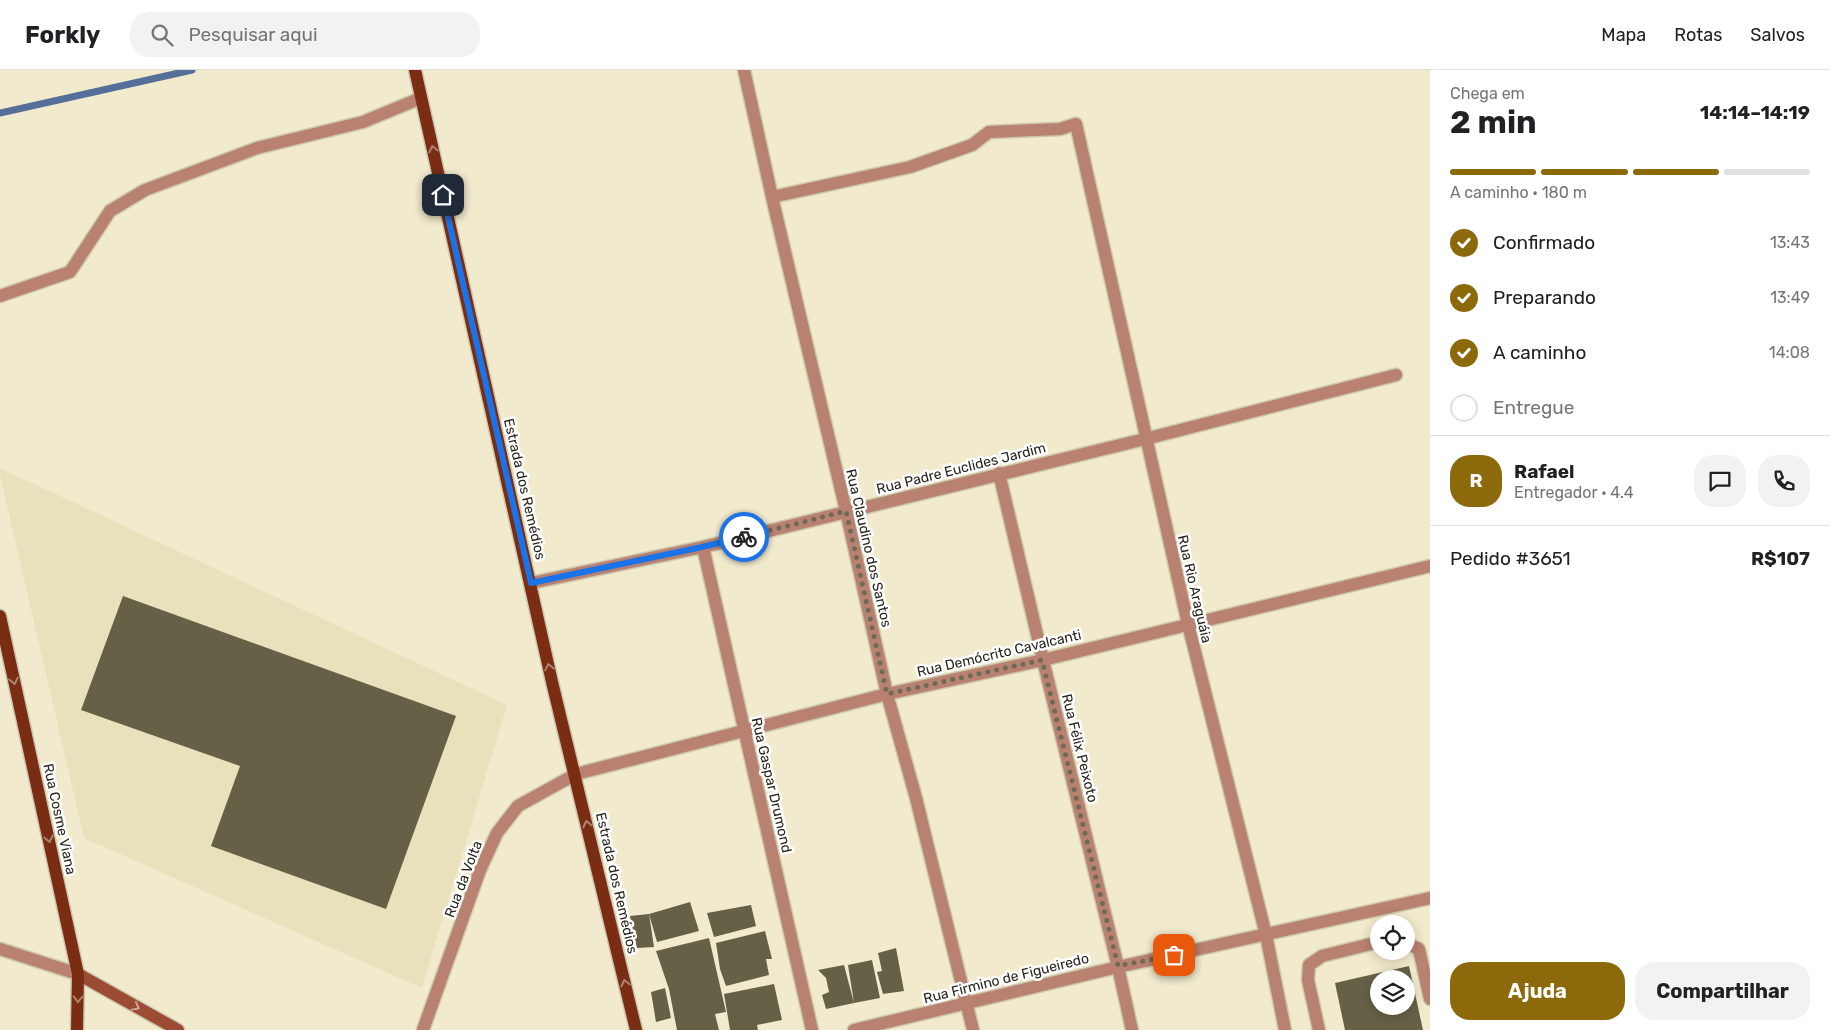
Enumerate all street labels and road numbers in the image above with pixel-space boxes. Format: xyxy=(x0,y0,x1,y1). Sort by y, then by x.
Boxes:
street label: Estrada dos Remédios xyxy=(500,417,549,561)
street label: Rua Padre Euclides Jardim xyxy=(875,439,1048,498)
street label: Rua Claudino dos Santos xyxy=(842,467,895,629)
street label: Rua Rio Araguáia xyxy=(1174,533,1215,645)
street label: Rua Demócrito Cavalcanti xyxy=(915,626,1083,681)
street label: Rua Félix Peixoto xyxy=(1058,692,1101,804)
street label: Rua Gaspar Drumond xyxy=(748,716,795,854)
street label: Rua Cosme Viana xyxy=(39,762,80,876)
street label: Estrada dos Remédios xyxy=(592,811,641,955)
street label: Rua da Volta xyxy=(441,838,486,920)
street label: Rua Firmino de Figueiredo xyxy=(922,950,1091,1007)

